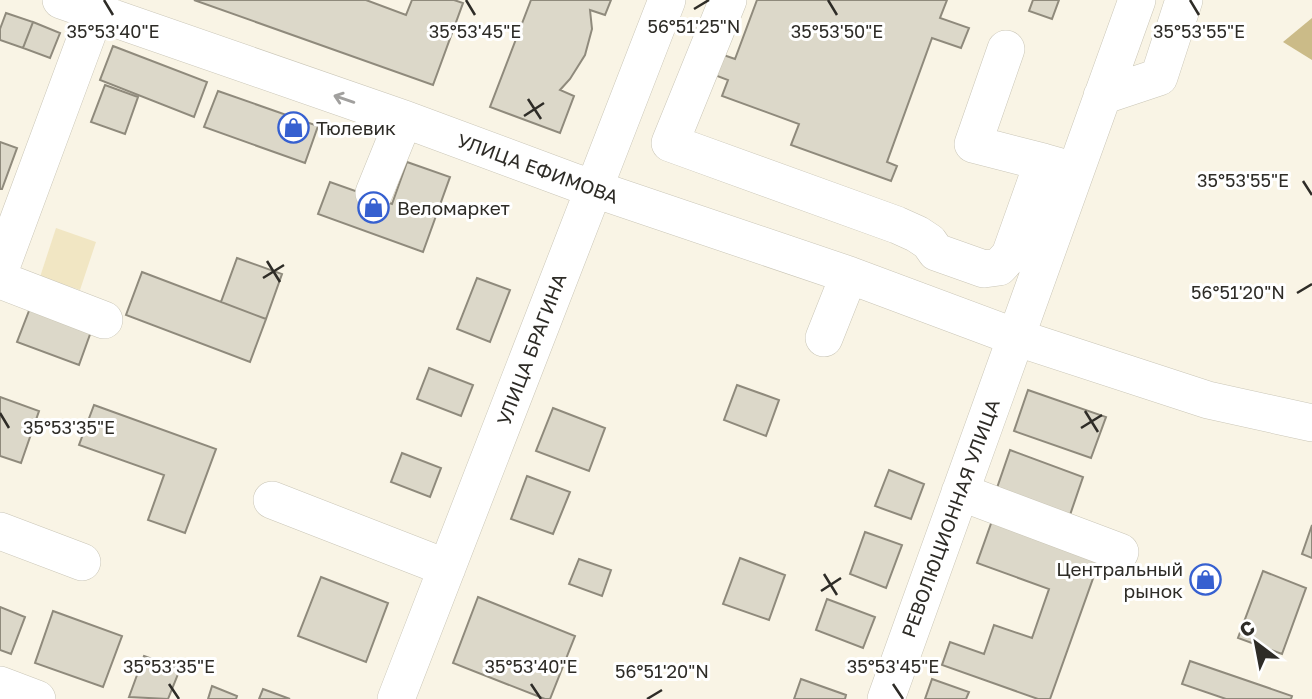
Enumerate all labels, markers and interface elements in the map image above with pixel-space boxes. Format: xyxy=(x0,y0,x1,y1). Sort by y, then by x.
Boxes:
text: 56°51'25"N xyxy=(647,15,741,37)
text: 35°53'40"E xyxy=(66,20,160,42)
text: 35°53'45"E xyxy=(429,20,521,42)
text: 35°53'50"E xyxy=(791,20,883,42)
text: 35°53'55"E xyxy=(1153,20,1245,42)
one-way arrow xyxy=(334,92,356,104)
shop icon: Тюлевик xyxy=(276,110,310,144)
place label: Тюлевик xyxy=(316,116,396,139)
street label: УЛИЦА ЕФИМОВА xyxy=(454,128,622,208)
text: 35°53'55"E xyxy=(1197,169,1289,191)
shop icon: Веломаркет xyxy=(357,190,391,224)
place label: Веломаркет xyxy=(397,196,510,219)
street label: УЛИЦА БРАГИНА xyxy=(491,270,571,428)
text: 56°51'20"N xyxy=(1191,281,1285,303)
street label: РЕВОЛЮЦИОННАЯ УЛИЦА xyxy=(896,395,1004,640)
text: 35°53'35"E xyxy=(23,416,115,438)
place label: Центральный рынок xyxy=(1056,557,1183,602)
shop icon: Центральный рынок xyxy=(1189,562,1223,596)
north arrow xyxy=(1221,608,1291,678)
text: С xyxy=(1235,615,1259,641)
text: 35°53'35"E xyxy=(123,655,215,677)
text: 35°53'40"E xyxy=(484,655,578,677)
text: 35°53'45"E xyxy=(847,655,939,677)
text: 56°51'20"N xyxy=(615,660,709,682)

